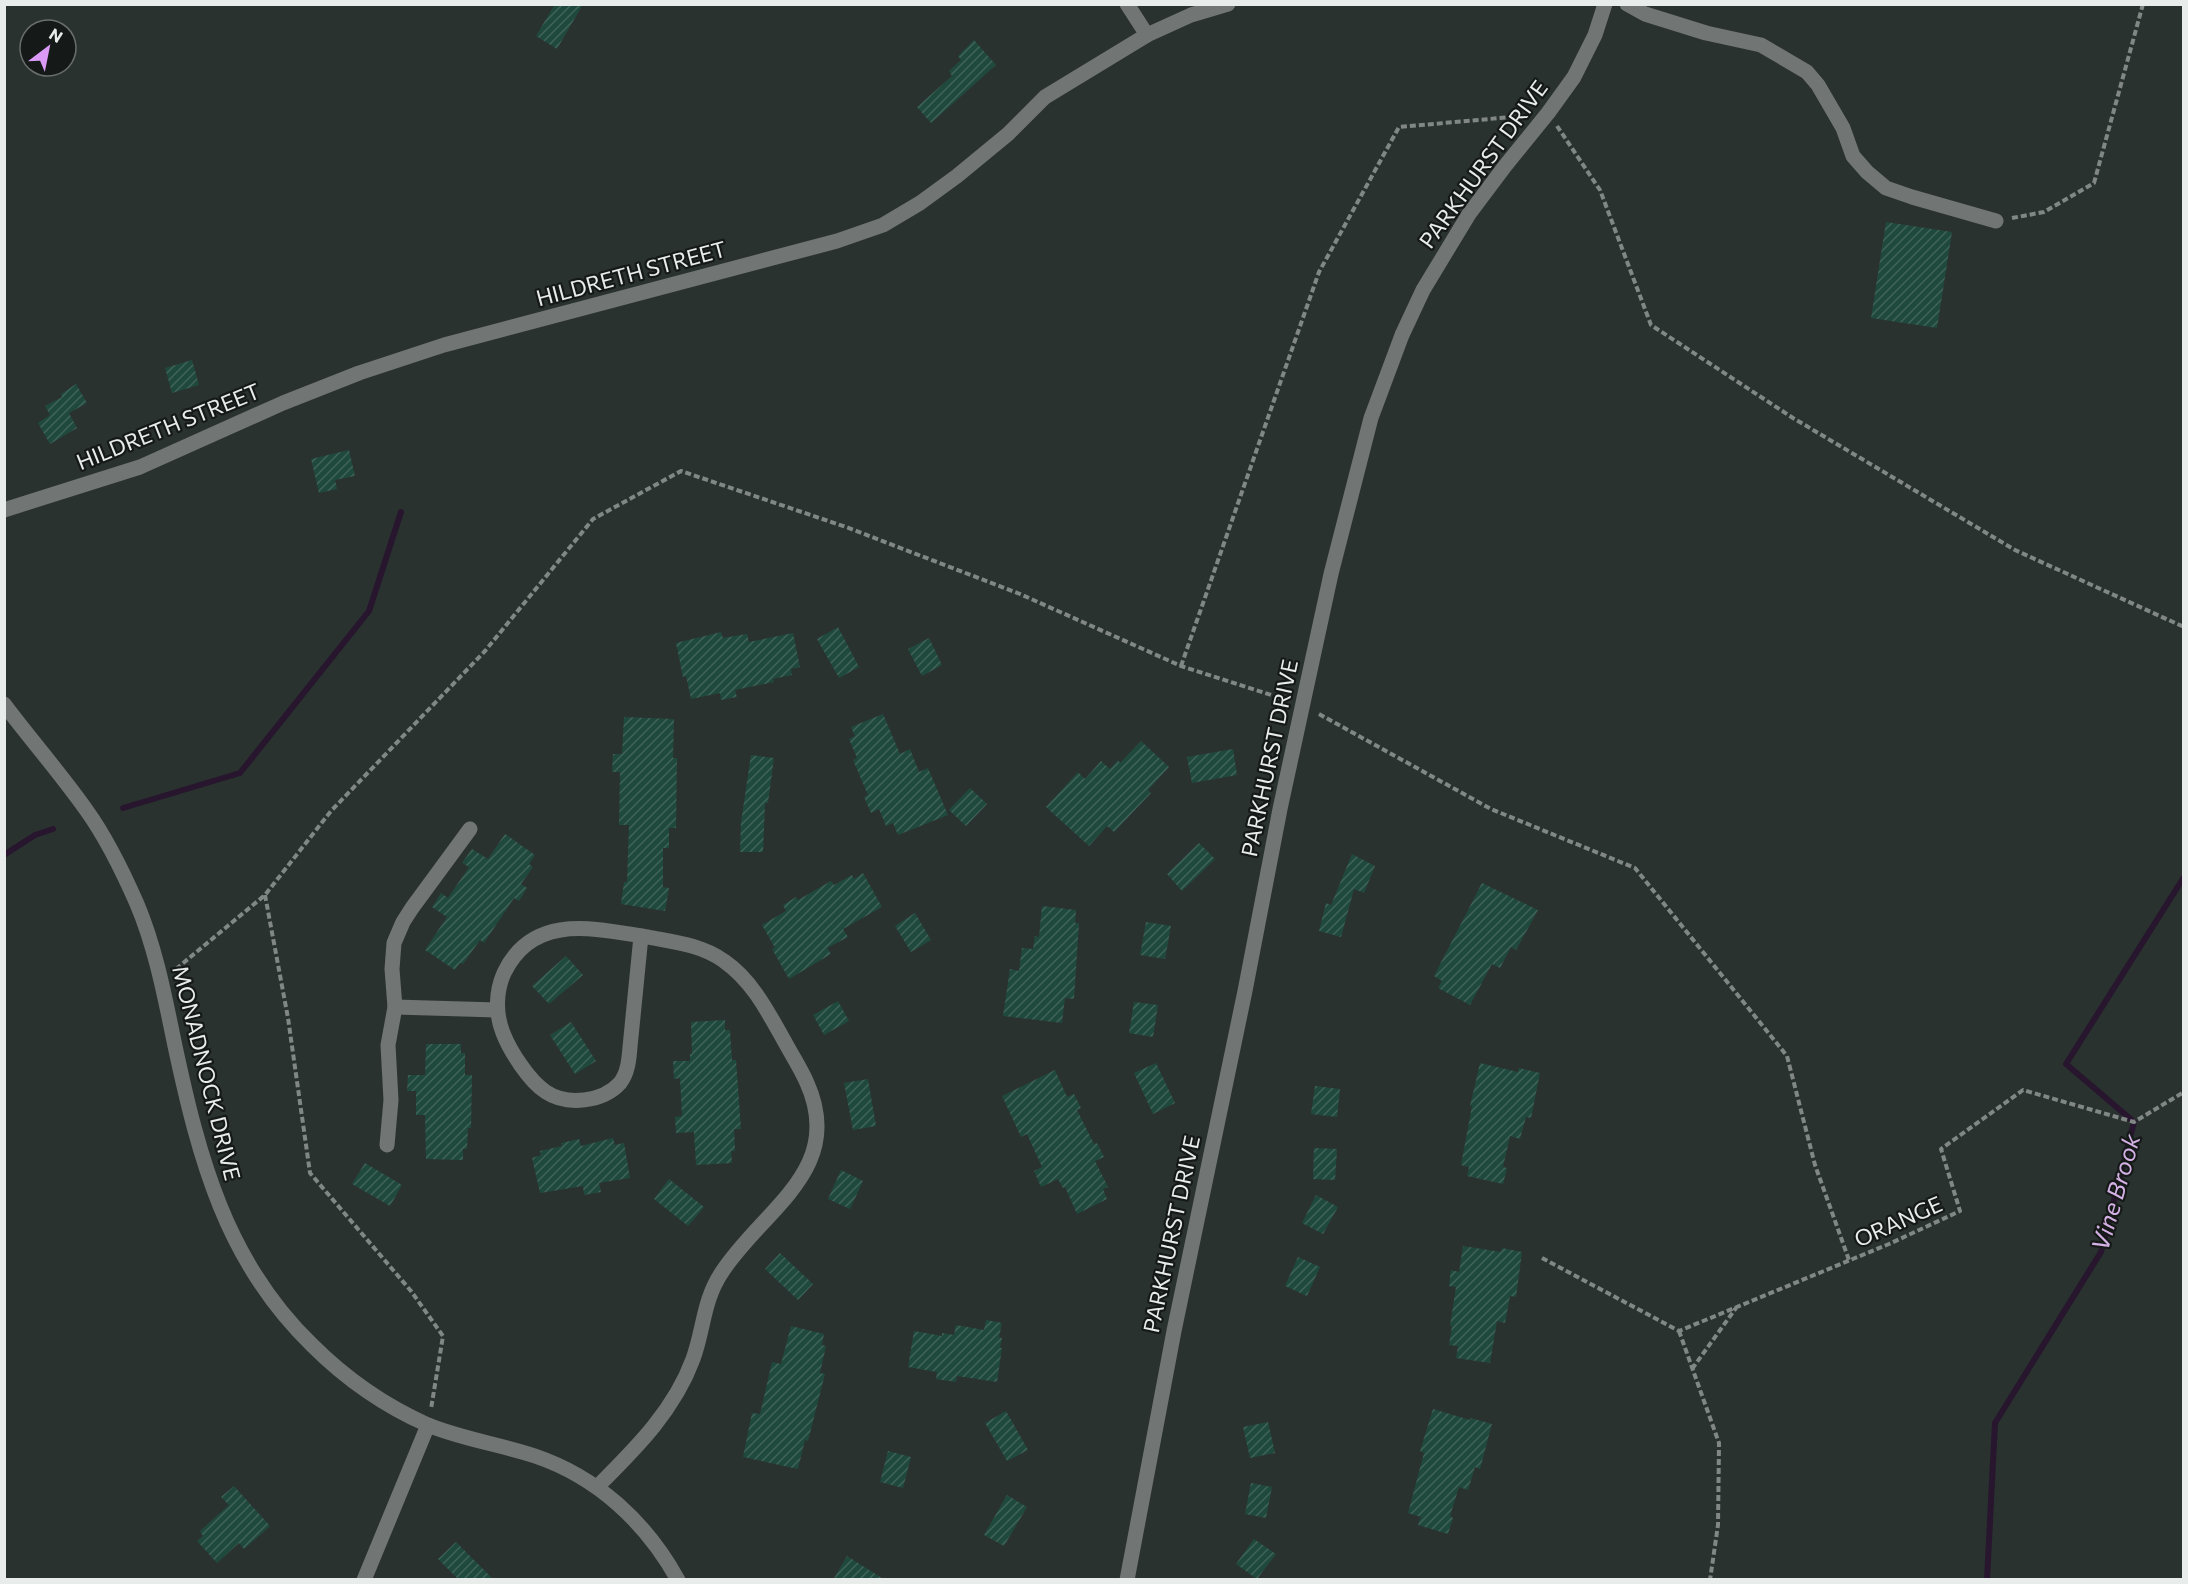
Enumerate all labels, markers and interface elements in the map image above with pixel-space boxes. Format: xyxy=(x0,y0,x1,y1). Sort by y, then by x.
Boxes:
north arrow xyxy=(18,18,78,78)
text: N xyxy=(46,24,66,46)
street label: PARKHURST DRIVE xyxy=(1413,75,1553,253)
street label: HILDRETH STREET xyxy=(533,235,729,311)
street label: HILDRETH STREET xyxy=(72,377,264,475)
street label: PARKHURST DRIVE xyxy=(1235,657,1303,859)
street label: MONADNOCK DRIVE xyxy=(167,963,247,1183)
water label: Vine Brook xyxy=(2085,1129,2146,1254)
street label: PARKHURST DRIVE xyxy=(1137,1133,1205,1335)
street label: ORANGE xyxy=(1850,1190,1946,1252)

